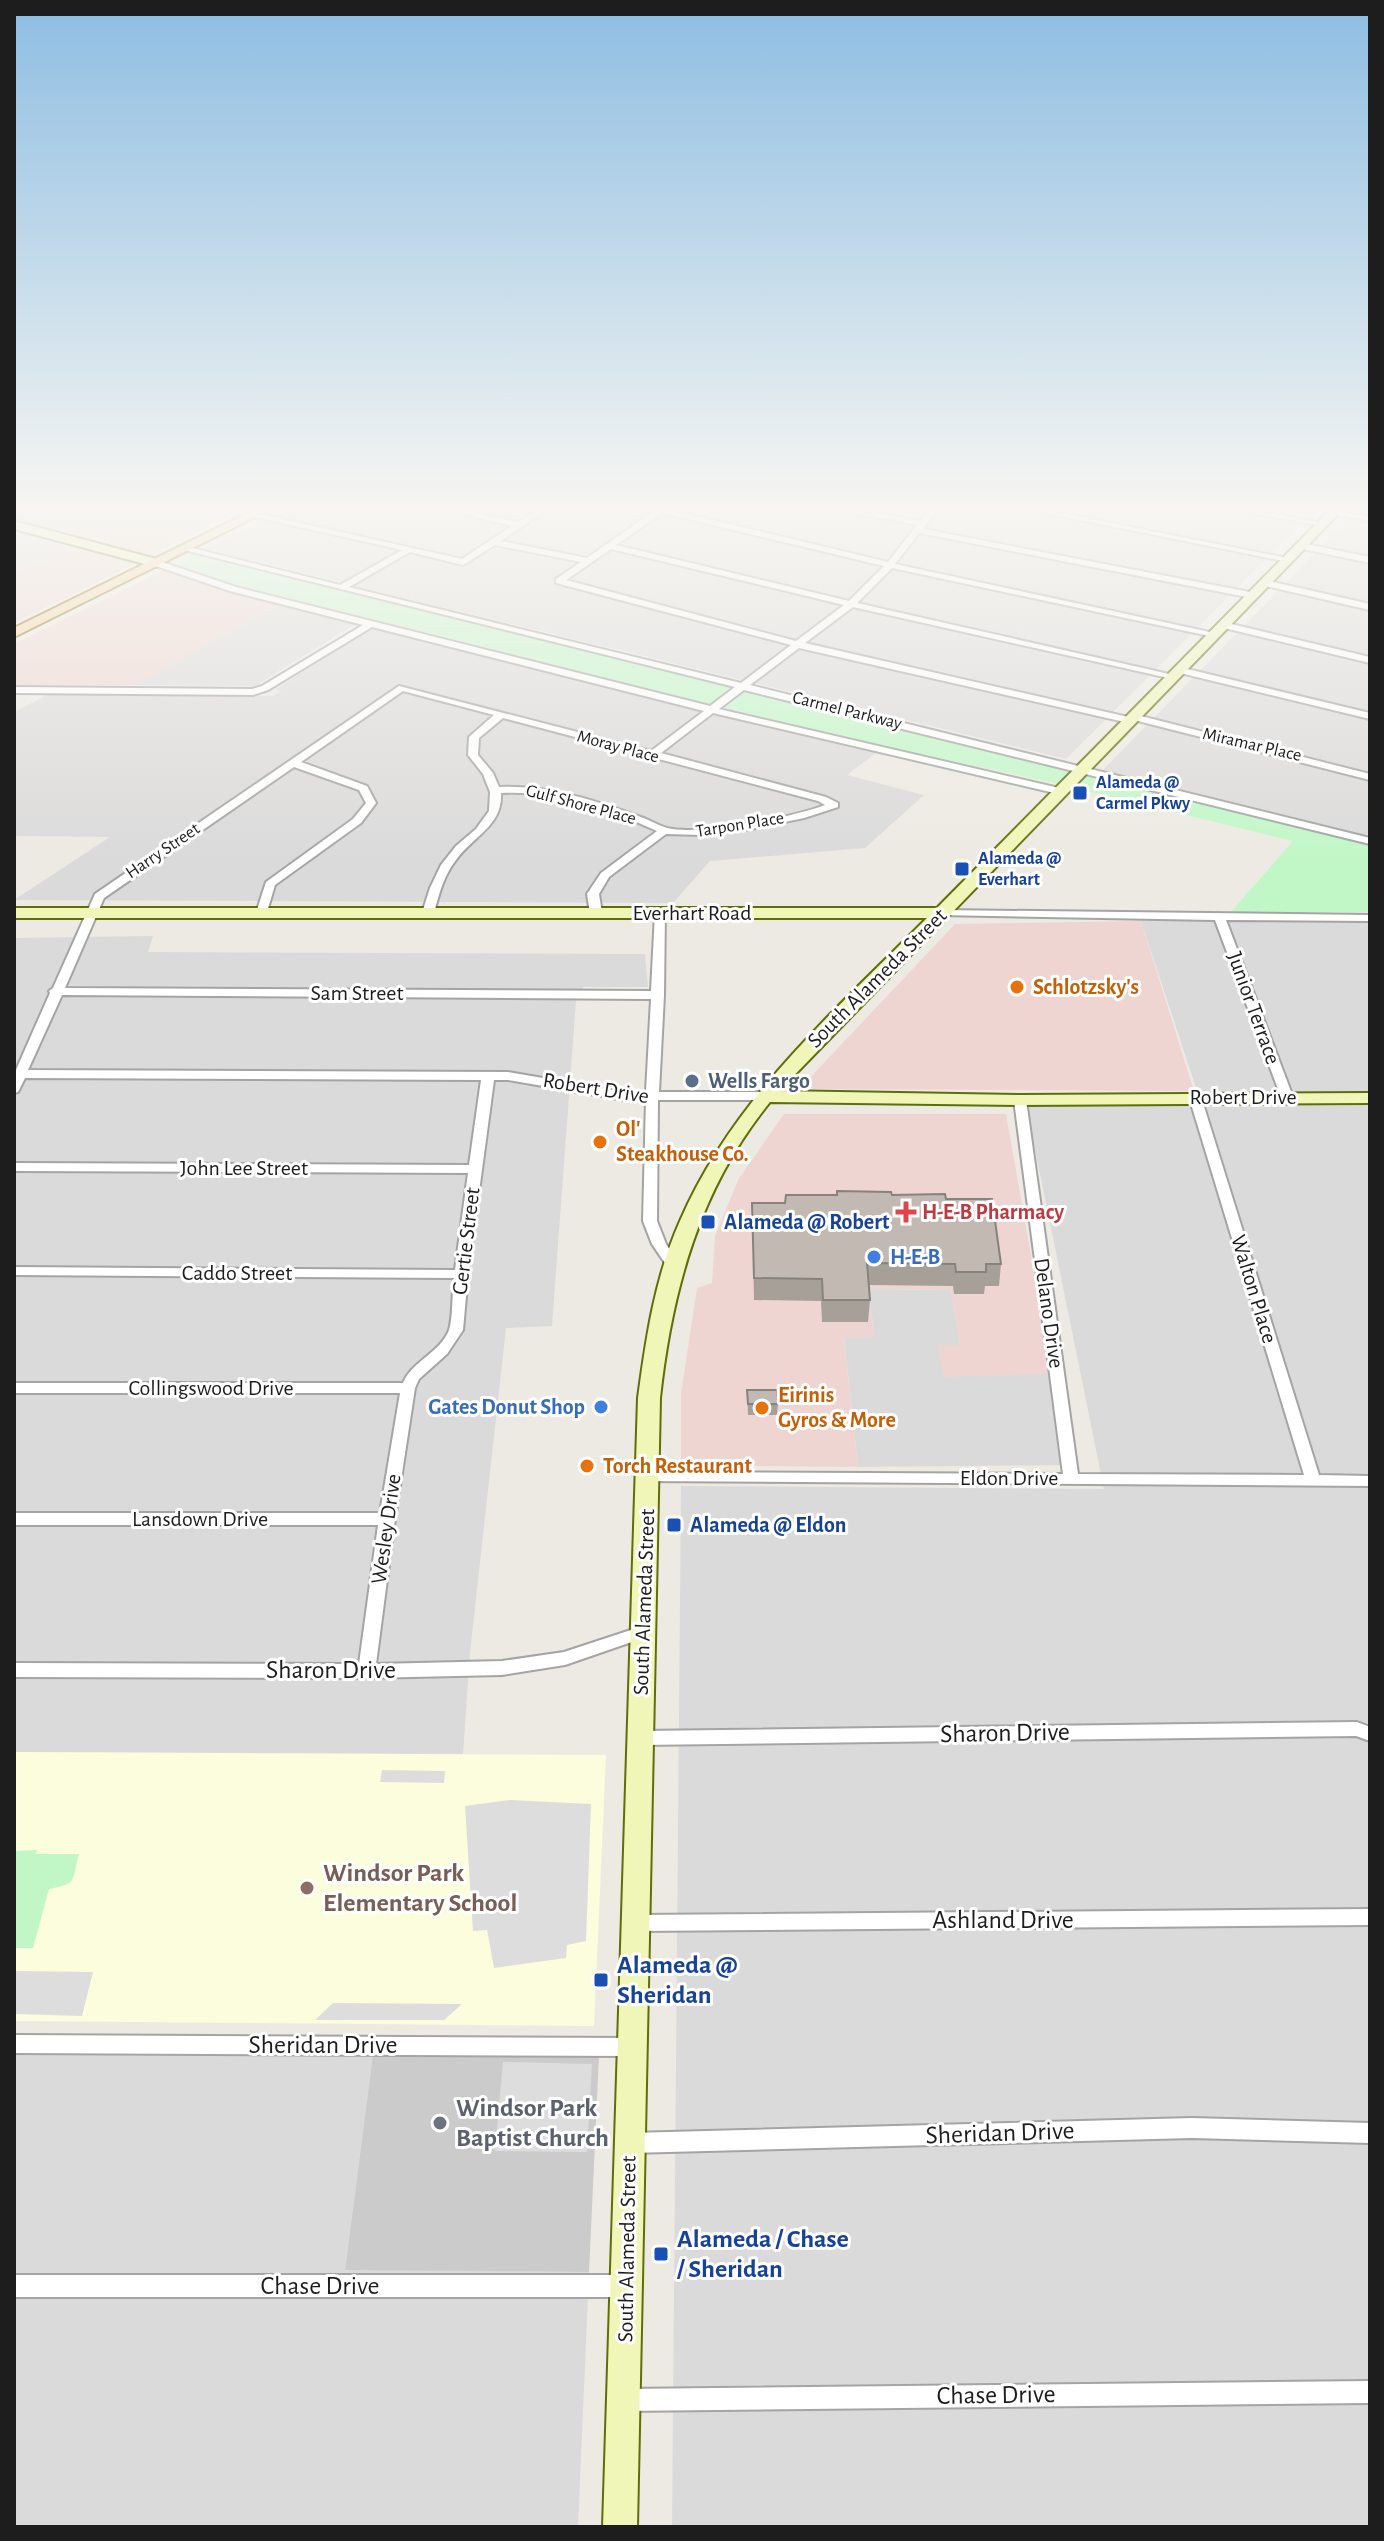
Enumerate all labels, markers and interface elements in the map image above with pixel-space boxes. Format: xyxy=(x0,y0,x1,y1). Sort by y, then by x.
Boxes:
street label: Carmel Parkway xyxy=(790,689,904,733)
street label: Miramar Place xyxy=(1201,725,1303,765)
street label: Moray Place xyxy=(575,727,661,767)
place label: Alameda @ Carmel Pkwy xyxy=(1096,774,1191,813)
street label: Gulf Shore Place xyxy=(524,782,638,828)
marker: Alameda @ Carmel Pkwy xyxy=(1071,784,1089,802)
street label: Tarpon Place xyxy=(695,809,785,841)
street label: Harry Street xyxy=(123,820,203,882)
place label: Alameda @ Everhart xyxy=(978,850,1061,889)
marker: Alameda @ Everhart xyxy=(953,860,971,878)
street label: Everhart Road xyxy=(632,902,752,924)
street label: South Alameda Street xyxy=(803,904,951,1052)
street label: Junior Terrace xyxy=(1224,949,1284,1067)
place label: Schlotzsky's xyxy=(1033,976,1139,999)
marker: Schlotzsky's xyxy=(1008,978,1026,996)
street label: Sam Street xyxy=(311,982,403,1004)
street label: Robert Drive xyxy=(541,1069,651,1107)
place label: Wells Fargo xyxy=(708,1070,810,1092)
marker: Wells Fargo xyxy=(683,1072,701,1090)
street label: Robert Drive xyxy=(1189,1086,1297,1108)
place label: Ol' Steakhouse Co. xyxy=(616,1118,749,1165)
marker: Ol' Steakhouse Co. xyxy=(591,1133,609,1151)
street label: John Lee Street xyxy=(180,1157,308,1179)
street label: Gertie Street xyxy=(449,1186,483,1296)
place label: H-E-B Pharmacy xyxy=(922,1201,1064,1224)
marker: H-E-B Pharmacy xyxy=(897,1203,915,1221)
place label: Alameda @ Robert xyxy=(724,1211,890,1233)
marker: Alameda @ Robert xyxy=(699,1213,717,1231)
street label: Walton Place xyxy=(1227,1232,1281,1346)
place label: H-E-B xyxy=(890,1246,940,1268)
marker: H-E-B xyxy=(865,1248,883,1266)
street label: Delano Drive xyxy=(1030,1256,1068,1370)
street label: Caddo Street xyxy=(182,1262,292,1284)
street label: Collingswood Drive xyxy=(128,1377,294,1399)
place label: Eirinis Gyros & More xyxy=(778,1384,896,1432)
place label: Gates Donut Shop xyxy=(428,1396,585,1418)
marker: Gates Donut Shop xyxy=(592,1398,610,1416)
marker: Eirinis Gyros & More xyxy=(753,1399,771,1417)
place label: Torch Restaurant xyxy=(603,1455,752,1477)
marker: Torch Restaurant xyxy=(578,1457,596,1475)
street label: Eldon Drive xyxy=(960,1467,1058,1489)
street label: Wesley Drive xyxy=(367,1472,405,1586)
street label: Lansdown Drive xyxy=(132,1508,268,1530)
street label: South Alameda Street xyxy=(630,1508,658,1696)
place label: Alameda @ Eldon xyxy=(690,1514,846,1536)
marker: Alameda @ Eldon xyxy=(665,1516,683,1534)
street label: Sharon Drive xyxy=(266,1657,396,1683)
street label: Sharon Drive xyxy=(940,1719,1070,1747)
place label: Windsor Park Elementary School xyxy=(323,1860,517,1916)
marker: Windsor Park Elementary School xyxy=(298,1879,316,1897)
street label: Ashland Drive xyxy=(932,1907,1074,1933)
place label: Alameda @ Sheridan xyxy=(617,1952,737,2008)
marker: Alameda @ Sheridan xyxy=(592,1971,610,1989)
street label: Sheridan Drive xyxy=(248,2032,398,2058)
place label: Windsor Park Baptist Church xyxy=(456,2095,609,2151)
marker: Windsor Park Baptist Church xyxy=(431,2114,449,2132)
street label: Sheridan Drive xyxy=(925,2117,1075,2149)
street label: South Alameda Street xyxy=(614,2155,640,2343)
place label: Alameda / Chase / Sheridan xyxy=(676,2226,849,2282)
marker: Alameda / Chase / Sheridan xyxy=(652,2245,670,2263)
street label: Chase Drive xyxy=(260,2273,380,2299)
street label: Chase Drive xyxy=(936,2381,1056,2409)

